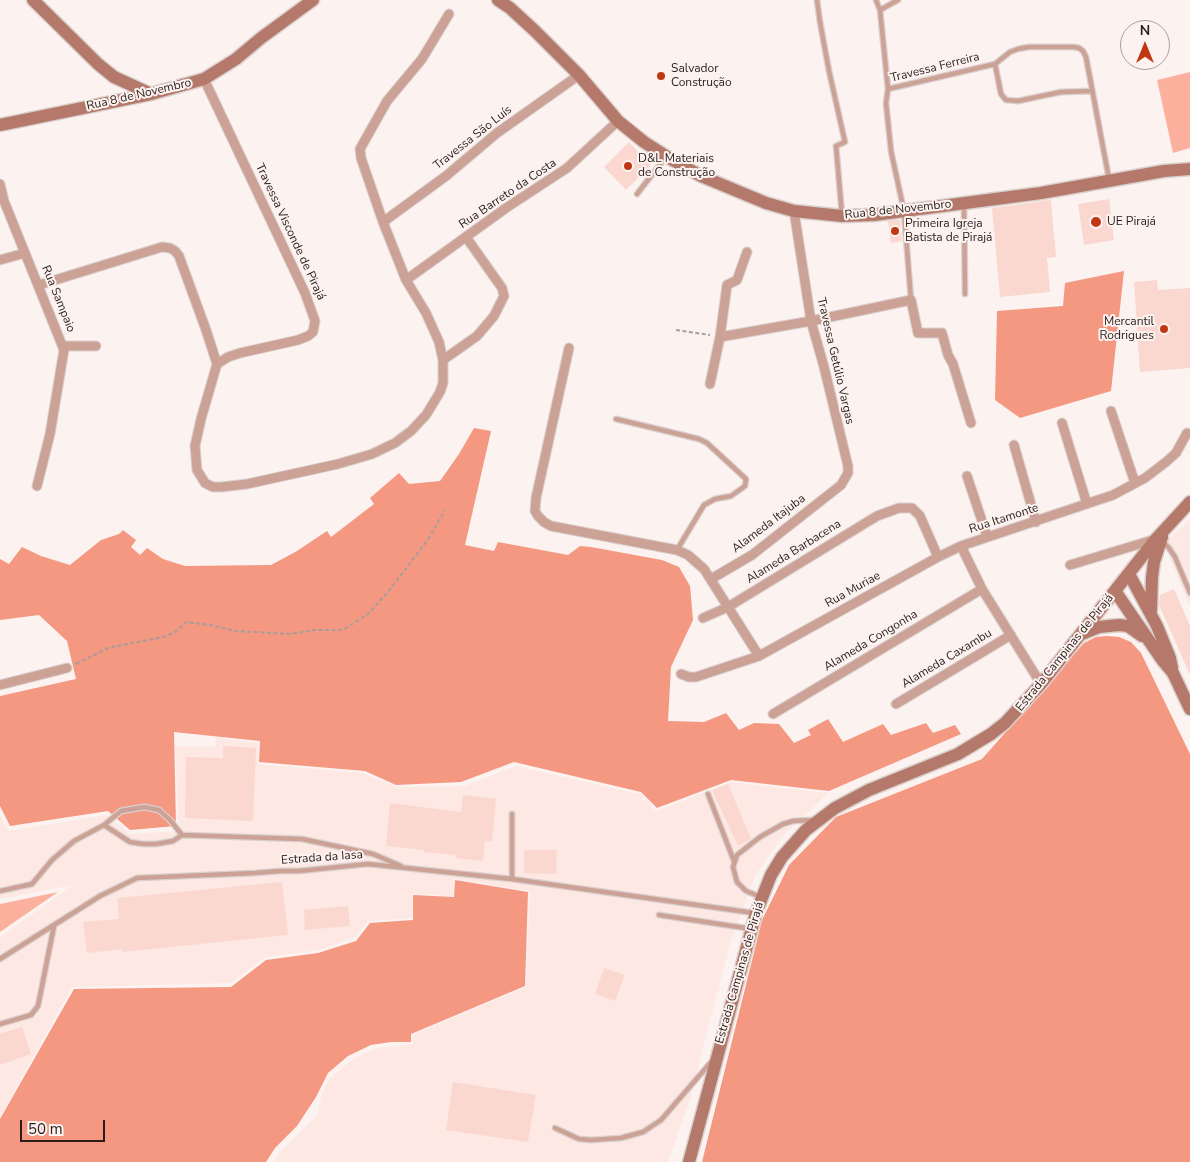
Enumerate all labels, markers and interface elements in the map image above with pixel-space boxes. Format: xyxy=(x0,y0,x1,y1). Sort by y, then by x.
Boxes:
north arrow xyxy=(1120,20,1170,70)
text: N xyxy=(1140,21,1150,40)
street label: Travessa Ferreira xyxy=(889,50,981,86)
place label: Salvador Construção xyxy=(671,62,732,90)
marker: Salvador Construção xyxy=(655,70,667,82)
street label: Rua 8 de Novembro xyxy=(85,76,193,114)
street label: Travessa São Luís xyxy=(431,103,515,173)
place label: D&L Materiais de Construção xyxy=(638,152,715,180)
street label: Rua Barreto da Costa xyxy=(457,156,559,232)
marker: D&L Materiais de Construção xyxy=(622,160,634,172)
street label: Travessa Visconde de Pirajá xyxy=(252,161,328,303)
street label: Rua 8 de Novembro xyxy=(844,197,952,223)
marker: UE Pirajá xyxy=(1089,215,1103,229)
place label: UE Pirajá xyxy=(1107,215,1156,229)
place label: Primeira Igreja Batista de Pirajá xyxy=(905,217,992,245)
marker: Primeira Igreja Batista de Pirajá xyxy=(889,225,901,237)
street label: Rua Sampaio xyxy=(38,263,78,335)
street label: Travessa Getúlio Vargas xyxy=(813,296,857,426)
place label: Mercantil Rodrigues xyxy=(1099,315,1154,343)
marker: Mercantil Rodrigues xyxy=(1158,323,1170,335)
street label: Alameda Itajuba xyxy=(729,492,809,556)
street label: Rua Itamonte xyxy=(967,501,1041,537)
street label: Alameda Barbacena xyxy=(744,517,844,587)
street label: Rua Muriae xyxy=(823,569,883,611)
street label: Estrada Campinas de Pirajá xyxy=(1013,591,1117,715)
street label: Alameda Congonha xyxy=(822,607,920,675)
street label: Alameda Caxambu xyxy=(899,626,995,692)
street label: Estrada da Iasa xyxy=(281,848,363,868)
street label: Estrada Campinas de Pirajá xyxy=(713,900,767,1046)
scale bar xyxy=(22,1110,108,1142)
text: 50 m xyxy=(28,1119,63,1139)

